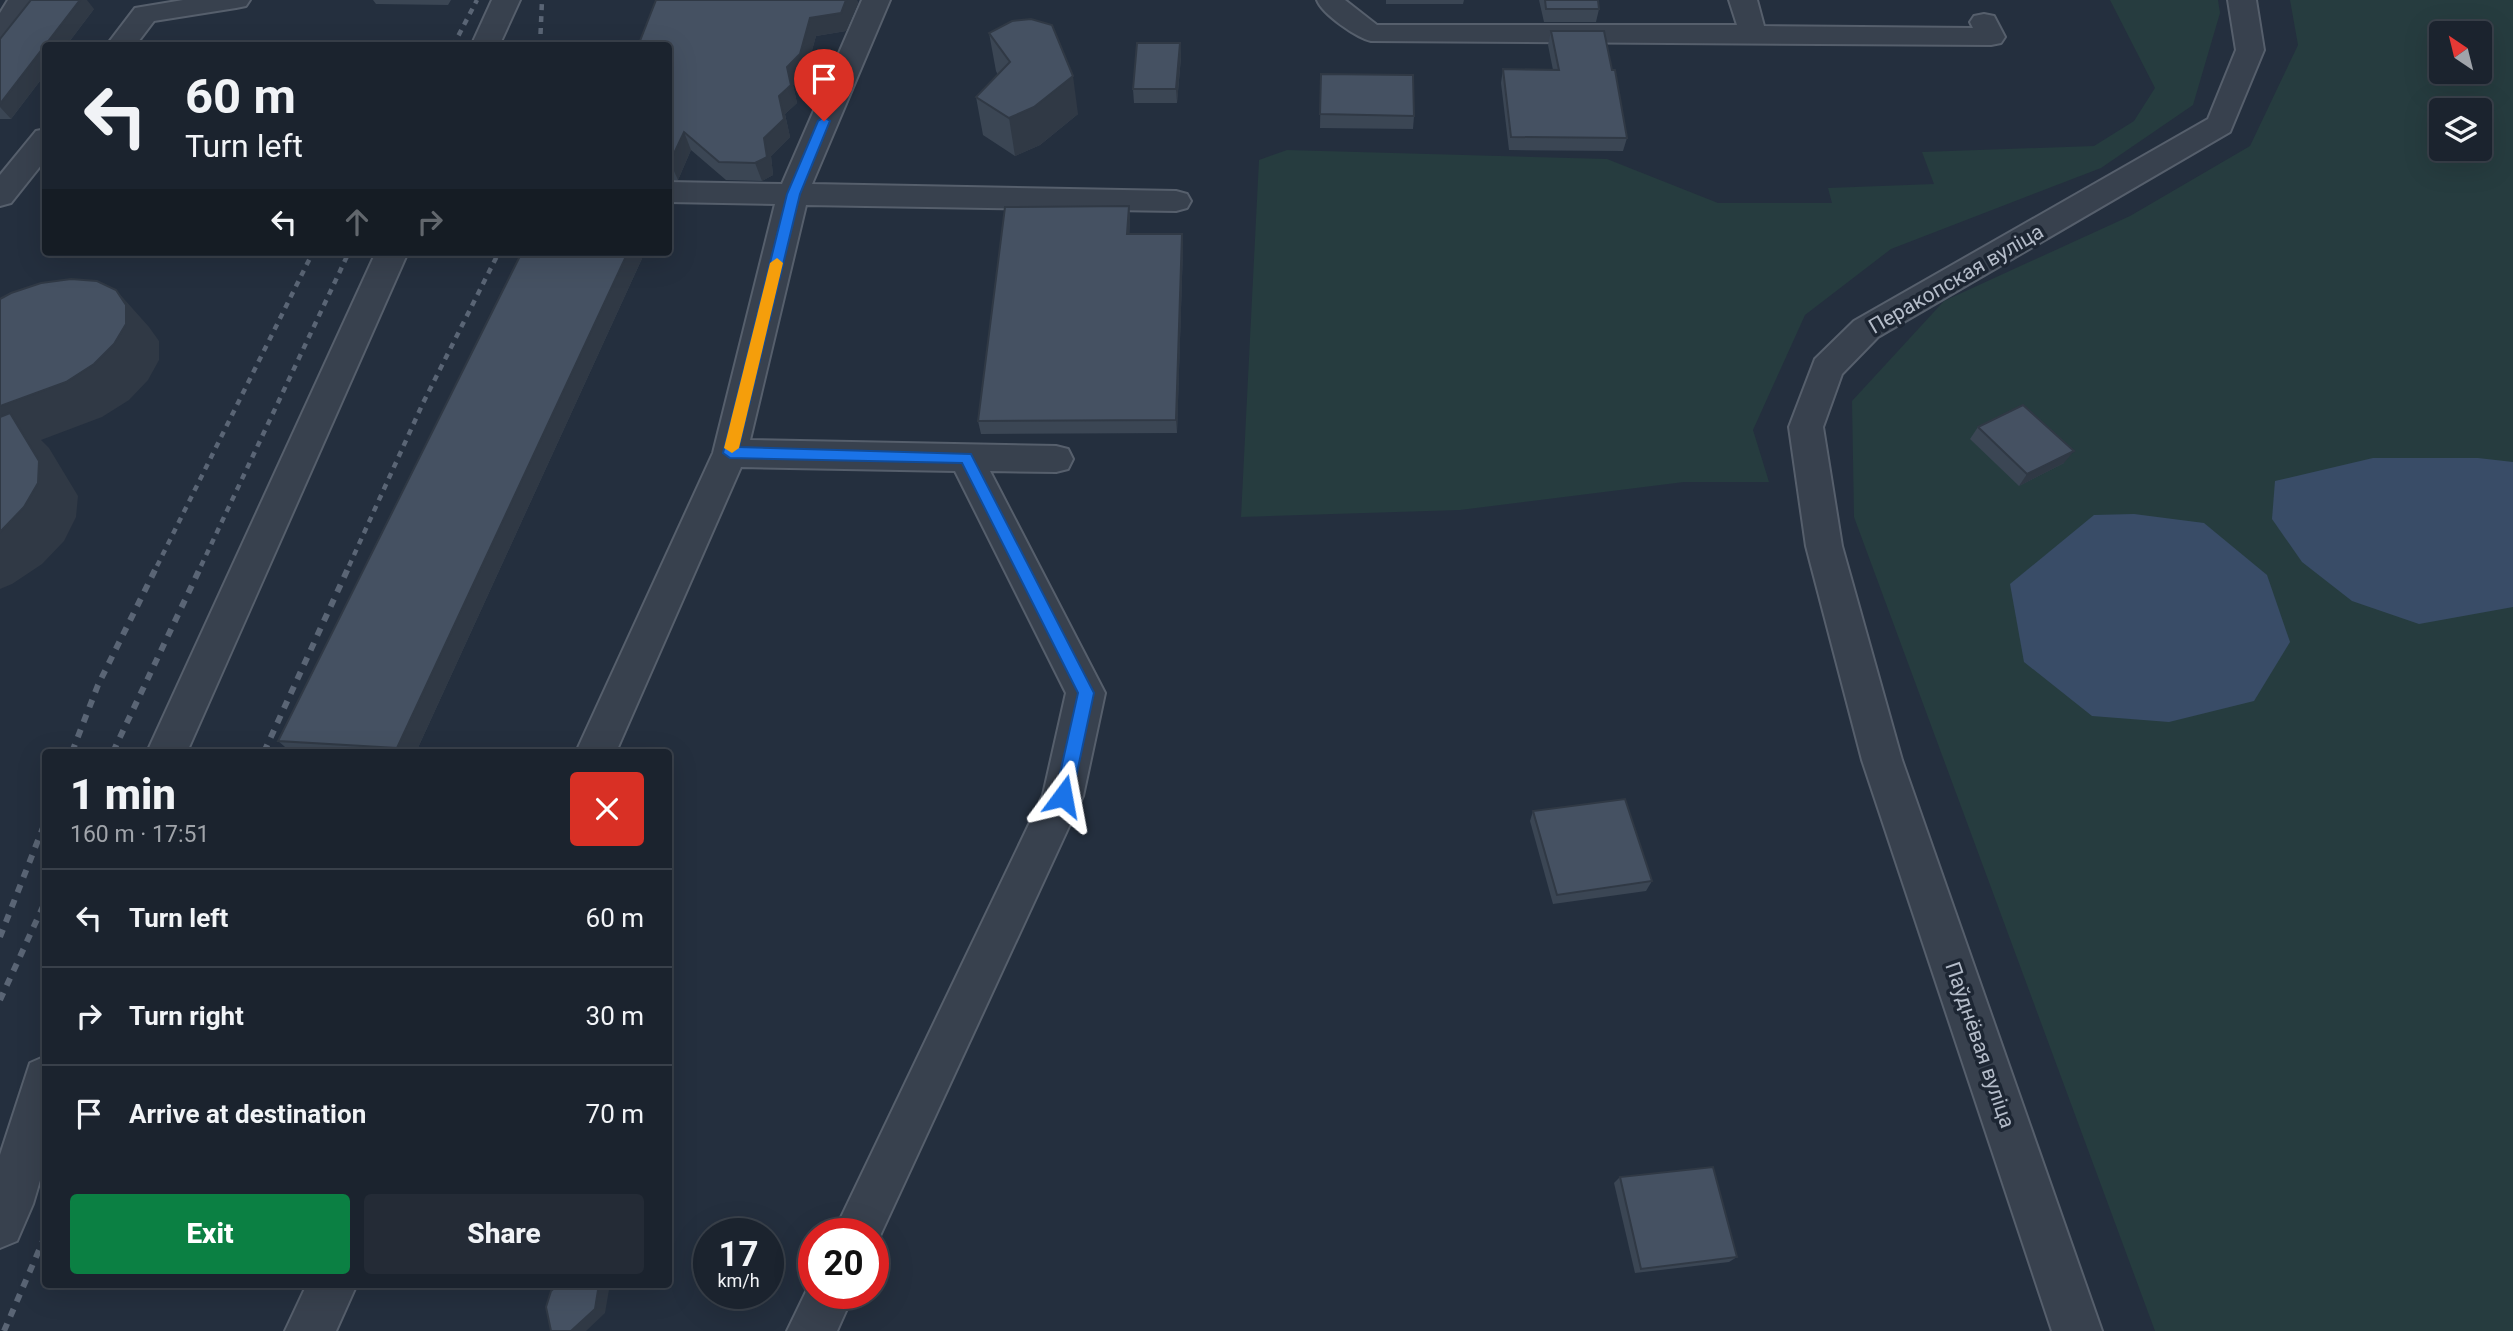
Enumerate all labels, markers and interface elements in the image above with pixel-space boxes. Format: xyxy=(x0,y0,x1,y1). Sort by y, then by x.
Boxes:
north arrow xyxy=(2429,21,2492,84)
map controls xyxy=(2429,21,2492,161)
pin xyxy=(794,49,854,121)
icon: arrive xyxy=(805,60,843,98)
text: 60 m xyxy=(185,68,296,125)
icon: left xyxy=(70,70,161,161)
button: layers xyxy=(2429,98,2492,161)
text: Turn left xyxy=(185,127,303,165)
icon: left xyxy=(265,203,303,241)
icon: ahead xyxy=(338,203,376,241)
icon: right xyxy=(411,203,449,241)
street label: Перакопская вуліца xyxy=(1864,219,2048,339)
position arrow xyxy=(1026,759,1100,833)
text: 1 min xyxy=(70,770,176,819)
button: close xyxy=(570,772,644,846)
text: 160 m · 17:51 xyxy=(70,821,209,848)
icon: left xyxy=(70,899,108,937)
text: Turn left xyxy=(129,903,228,933)
text: 60 m xyxy=(586,903,644,933)
street label: Паўднёвая вуліца xyxy=(1940,959,2020,1131)
icon: right xyxy=(70,997,108,1035)
text: Turn right xyxy=(129,1001,244,1031)
text: 30 m xyxy=(586,1001,644,1031)
icon: arrive xyxy=(70,1095,108,1133)
text: Arrive at destination xyxy=(129,1099,366,1129)
text: 70 m xyxy=(586,1099,644,1129)
button: Exit xyxy=(70,1194,350,1274)
button: Share xyxy=(364,1194,644,1274)
speed limit sign: 20 xyxy=(798,1218,889,1309)
text: 17 xyxy=(718,1234,759,1275)
text: km/h xyxy=(717,1270,760,1291)

